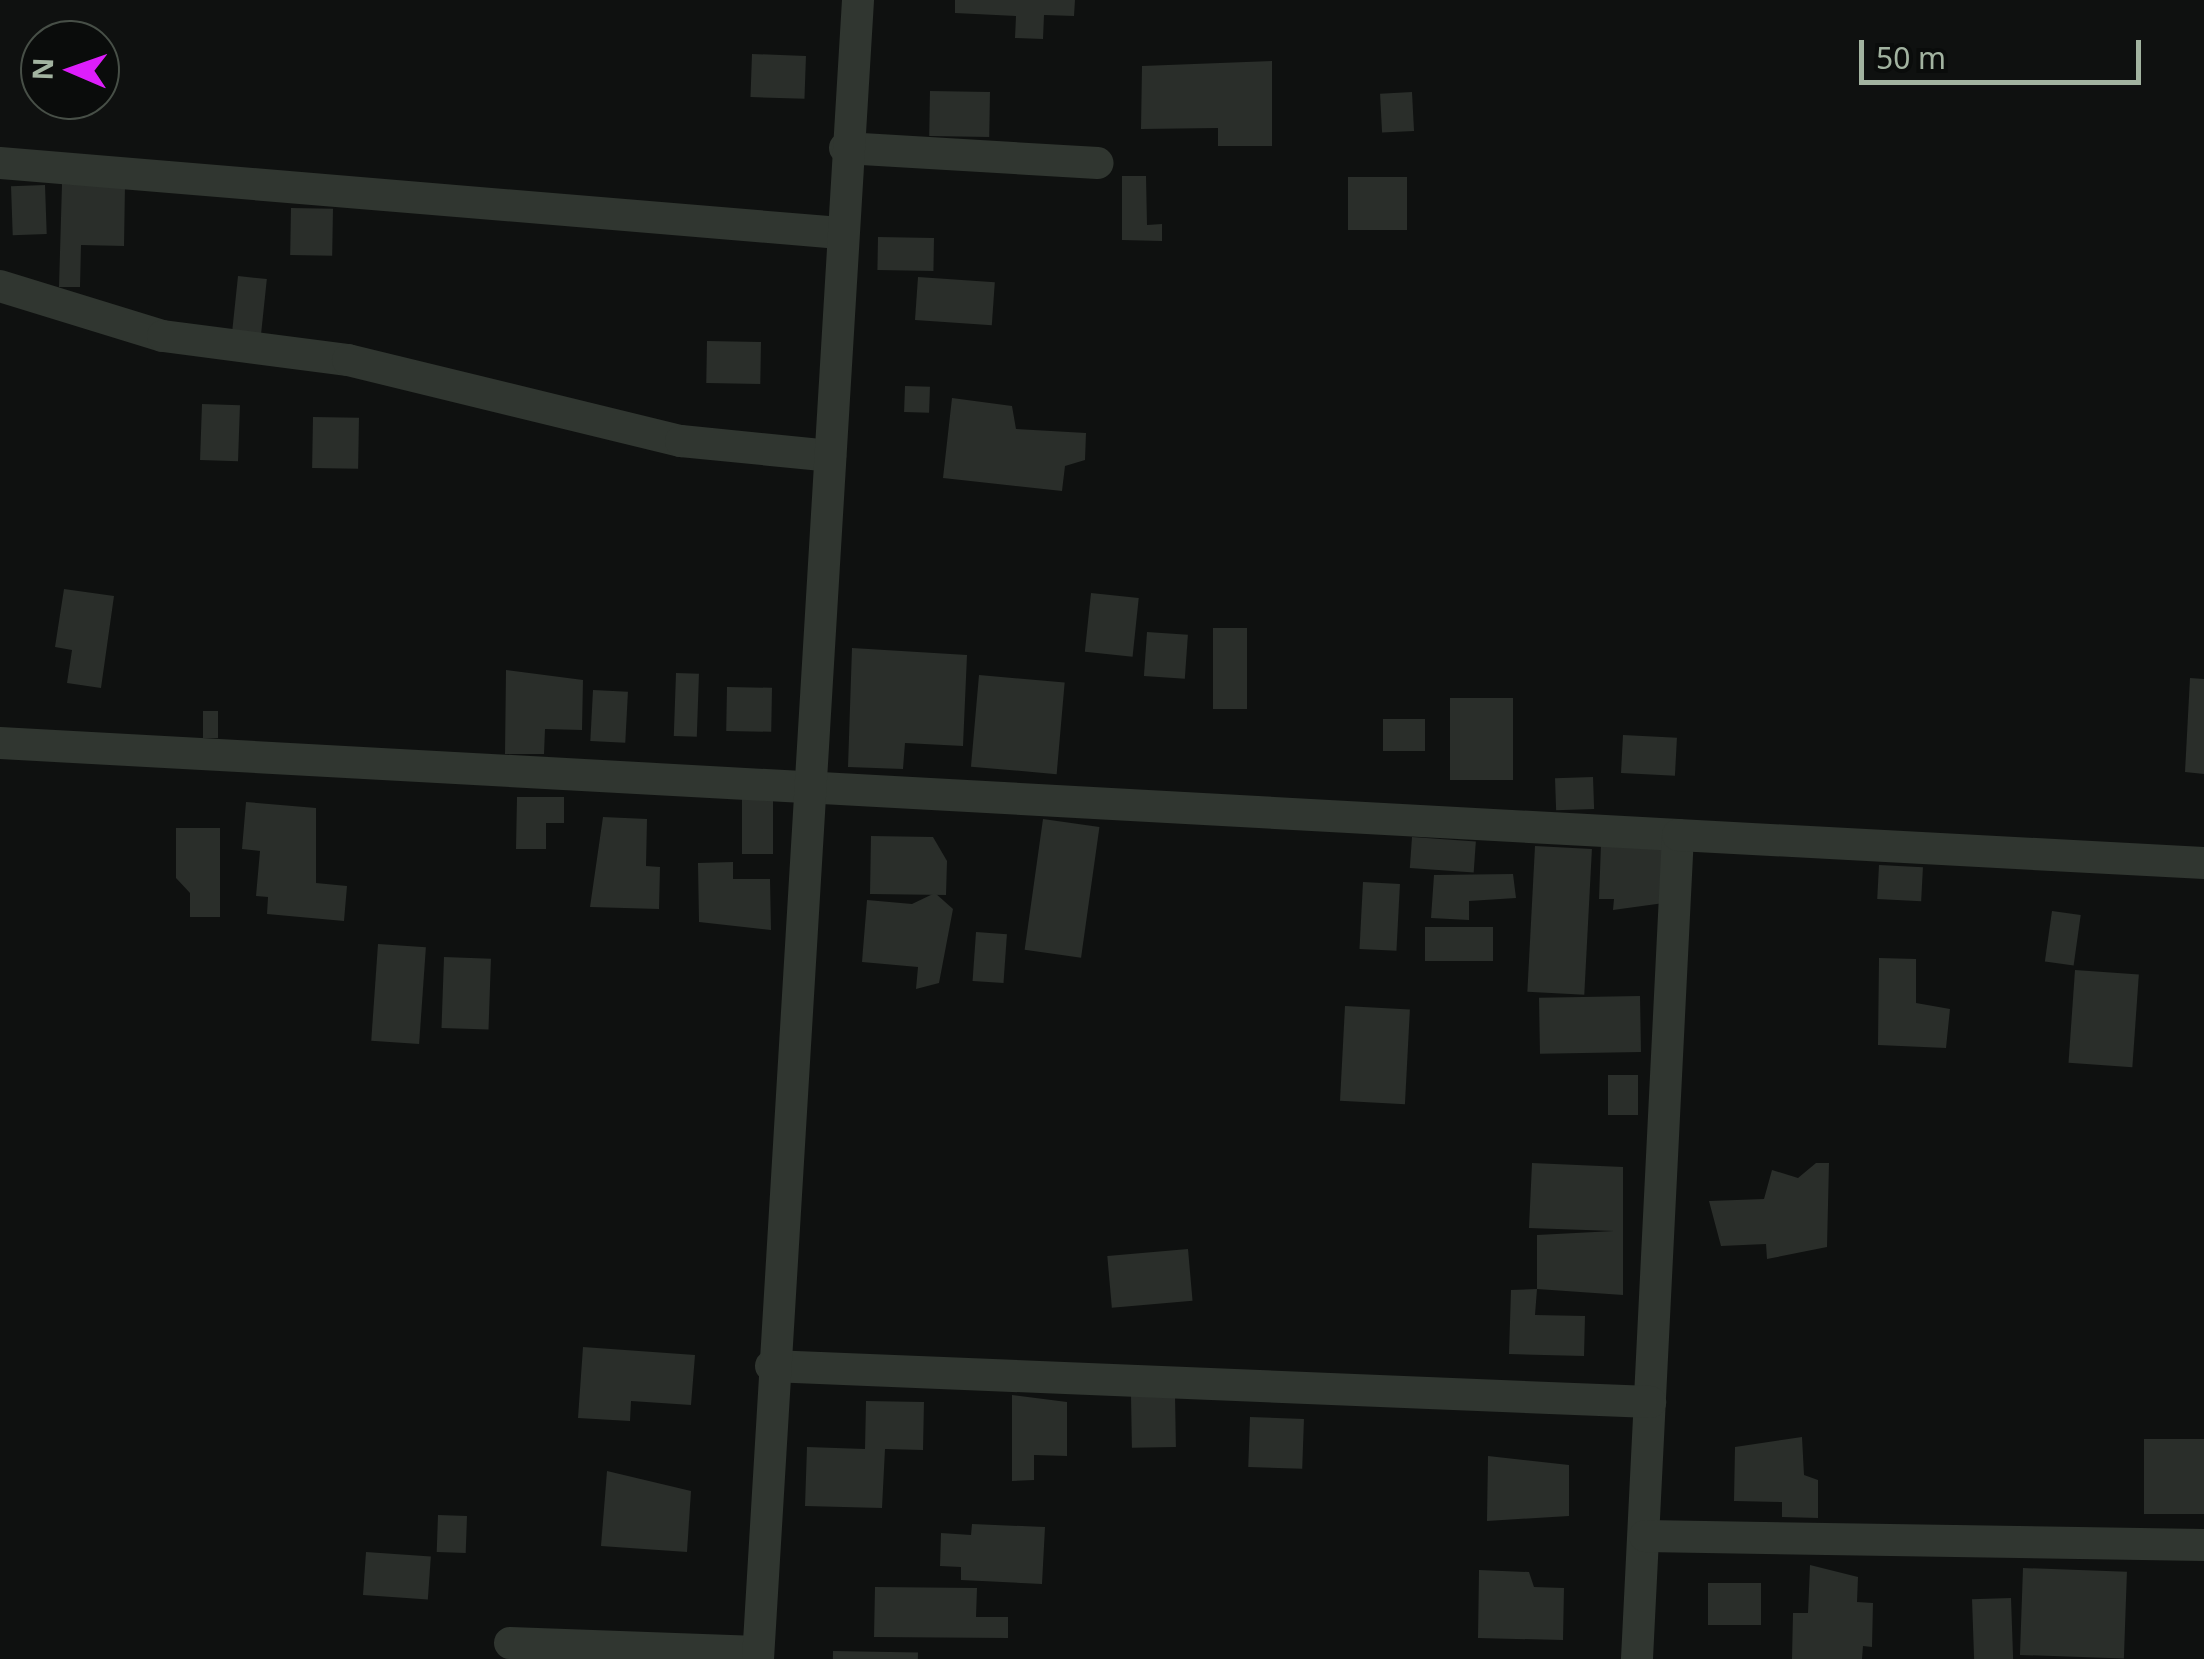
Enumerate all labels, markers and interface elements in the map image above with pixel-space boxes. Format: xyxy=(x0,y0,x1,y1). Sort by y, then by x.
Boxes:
north arrow xyxy=(20,20,120,120)
scale bar xyxy=(1864,20,2146,82)
text: 50 m xyxy=(1876,37,1946,78)
text: N xyxy=(23,57,61,81)

